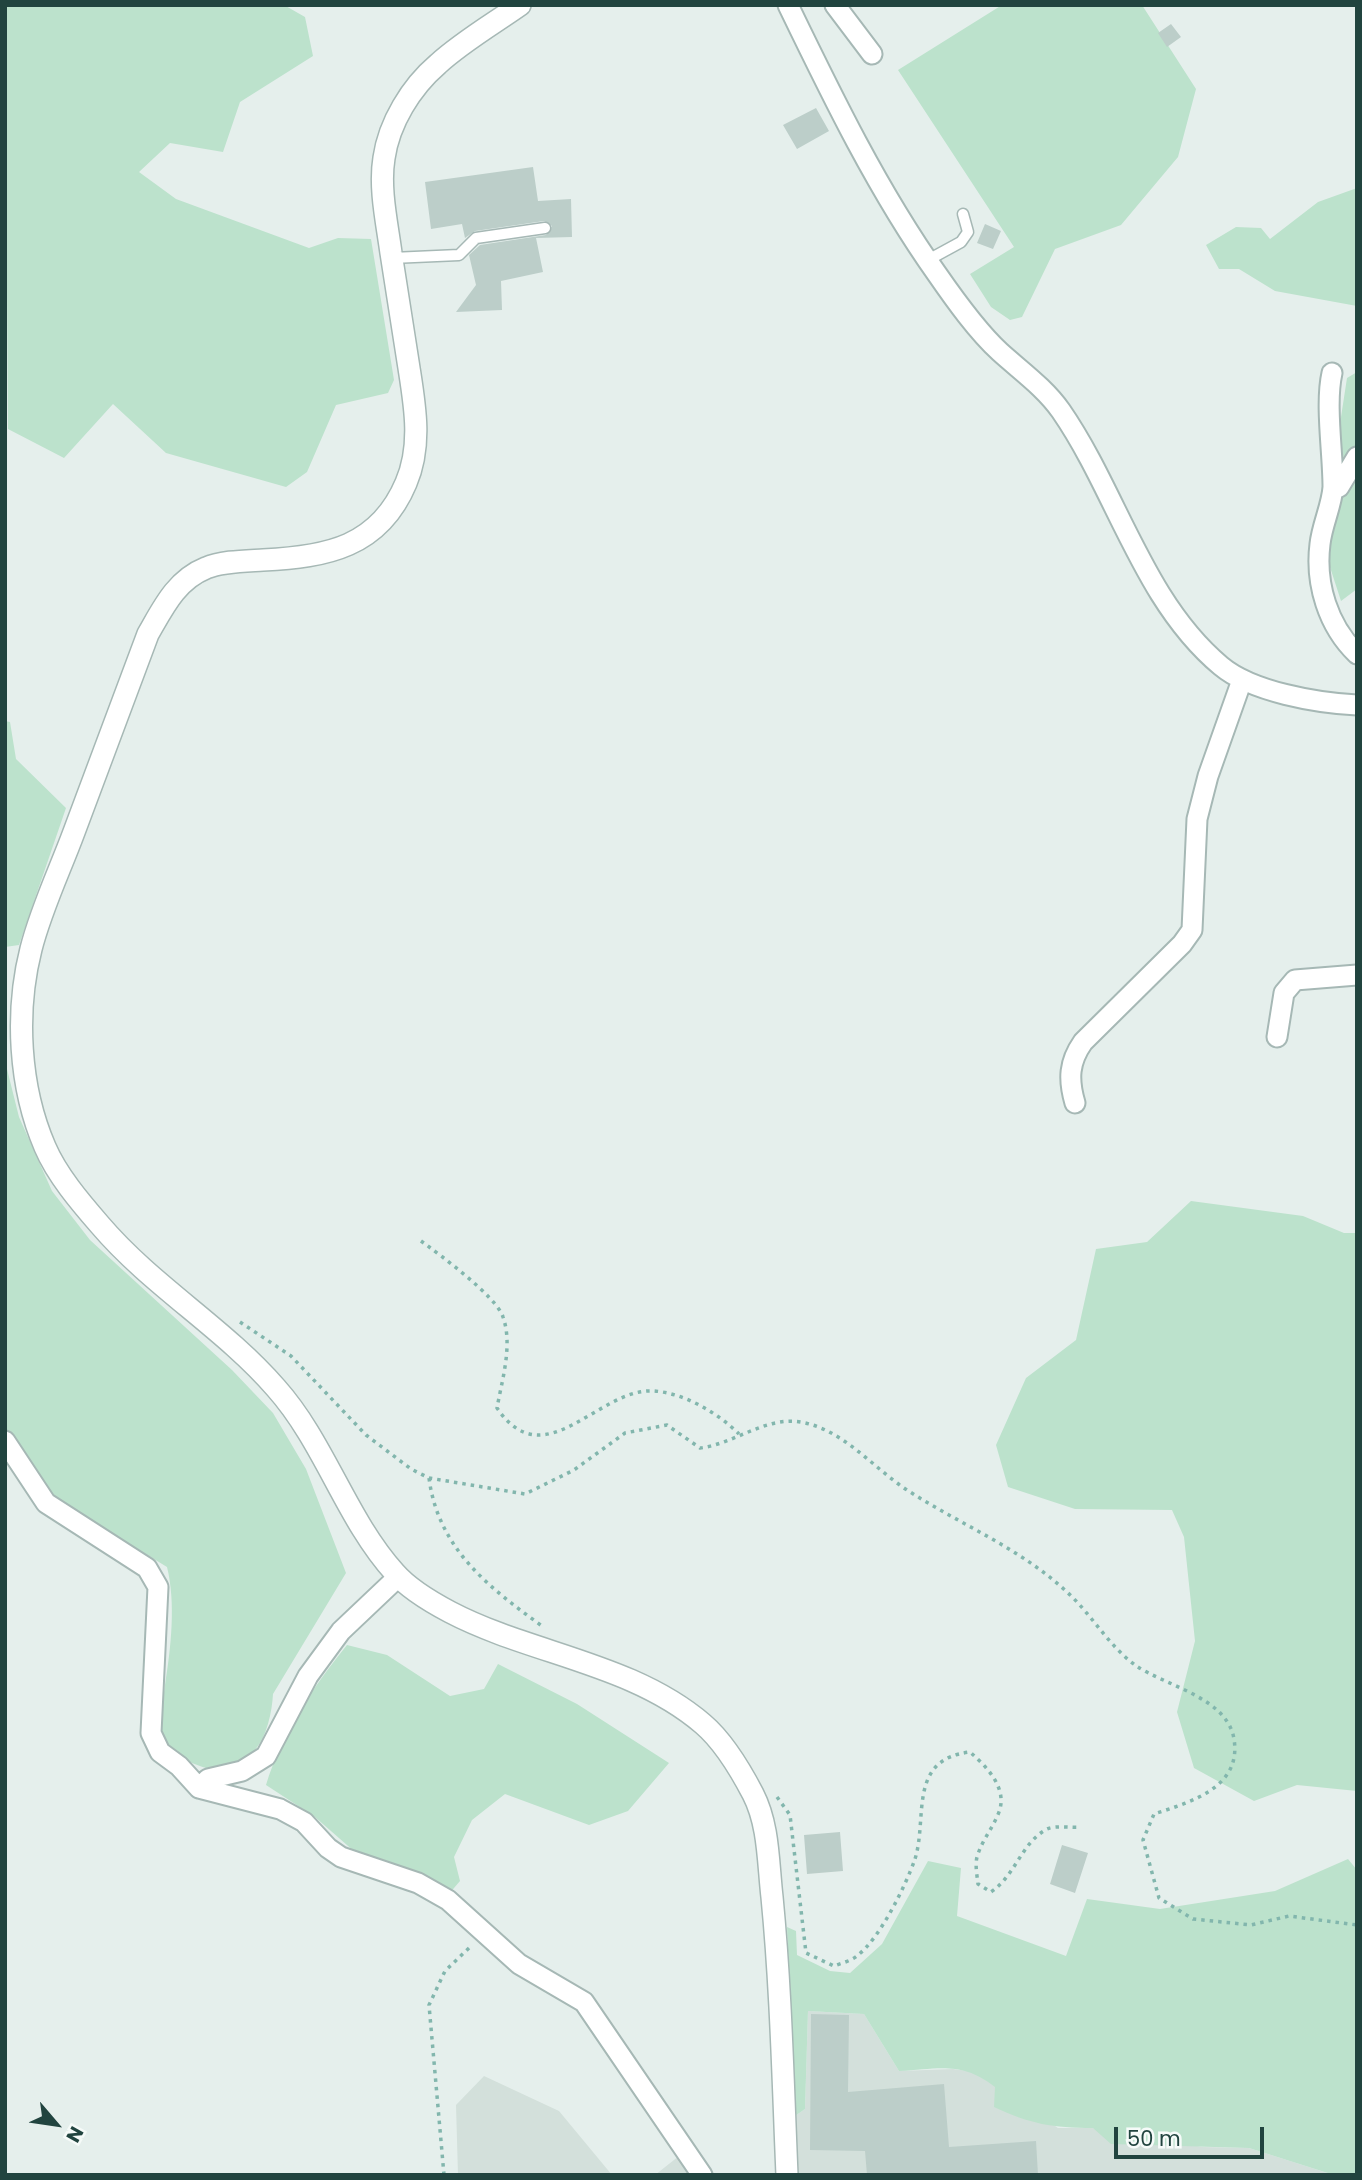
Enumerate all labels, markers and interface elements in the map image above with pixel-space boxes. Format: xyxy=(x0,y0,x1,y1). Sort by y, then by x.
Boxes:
north arrow xyxy=(21,2089,91,2159)
scale bar xyxy=(1117,2114,1268,2158)
text: N xyxy=(60,2122,90,2147)
text: 50 m xyxy=(1127,2124,1181,2153)

